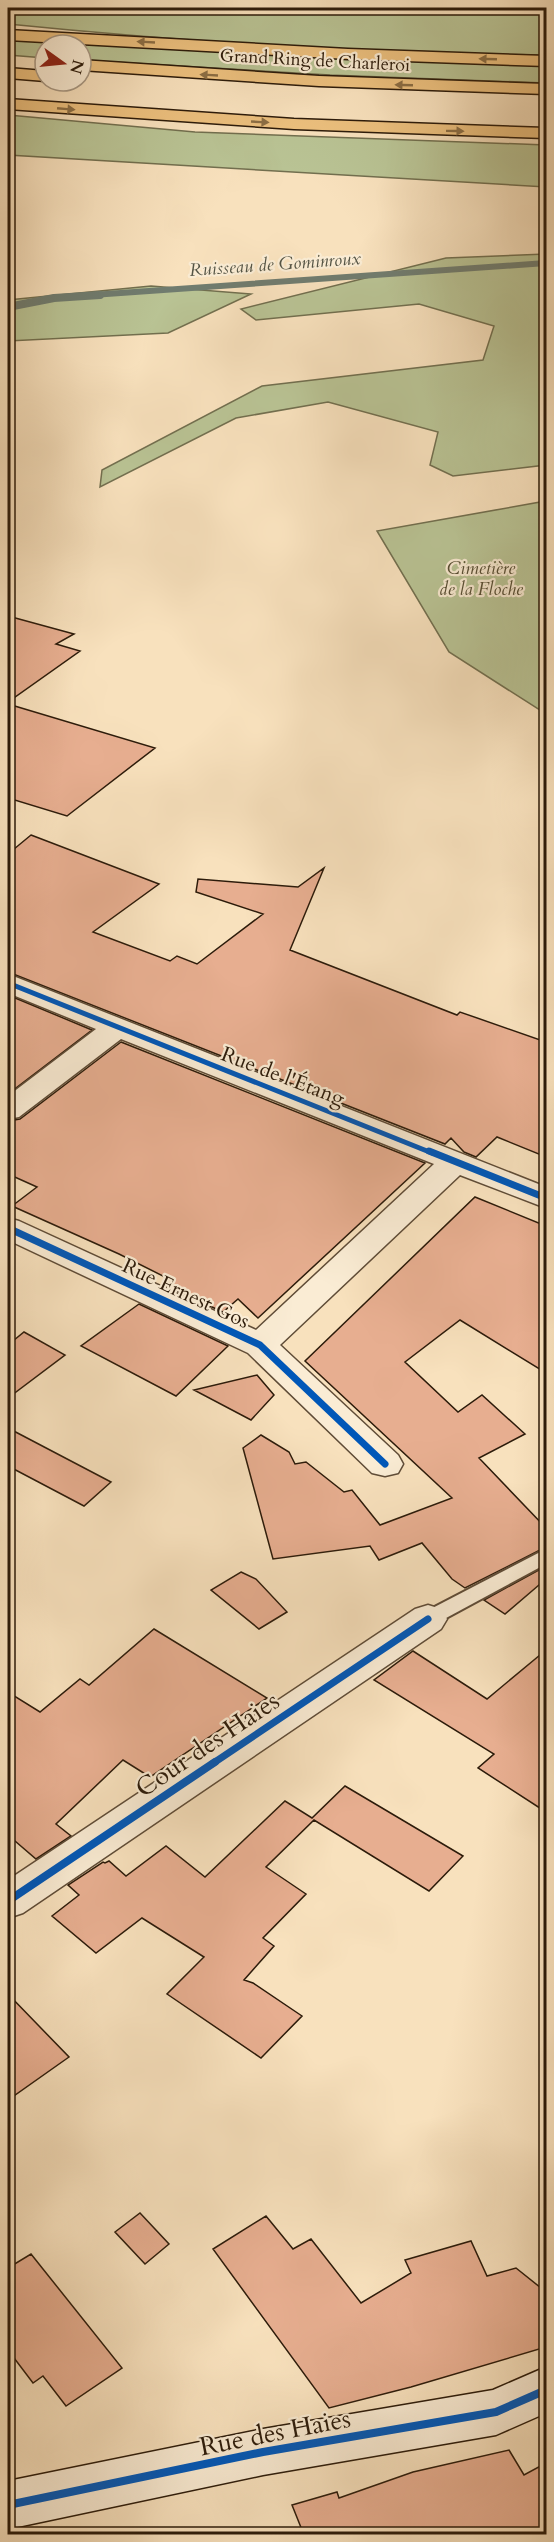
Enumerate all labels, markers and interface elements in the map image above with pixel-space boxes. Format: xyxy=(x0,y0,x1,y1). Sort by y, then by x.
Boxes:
north arrow xyxy=(33,33,93,93)
one-way arrow xyxy=(137,37,156,47)
street label: Grand Ring de Charleroi xyxy=(219,43,411,78)
one-way arrow xyxy=(479,54,498,63)
text: N xyxy=(64,57,89,76)
one-way arrow xyxy=(200,70,219,79)
one-way arrow xyxy=(395,80,414,89)
one-way arrow xyxy=(56,104,75,114)
one-way arrow xyxy=(251,117,270,126)
one-way arrow xyxy=(446,126,465,136)
water label: Ruisseau de Gominroux xyxy=(188,246,362,283)
park label: Cimetière de la Floche xyxy=(439,556,524,602)
street label: Rue de l'Étang xyxy=(217,1040,349,1113)
street label: Rue Ernest Gos xyxy=(117,1251,254,1336)
street label: Cour des Haies xyxy=(128,1683,286,1806)
street label: Rue des Haies xyxy=(197,2401,354,2464)

